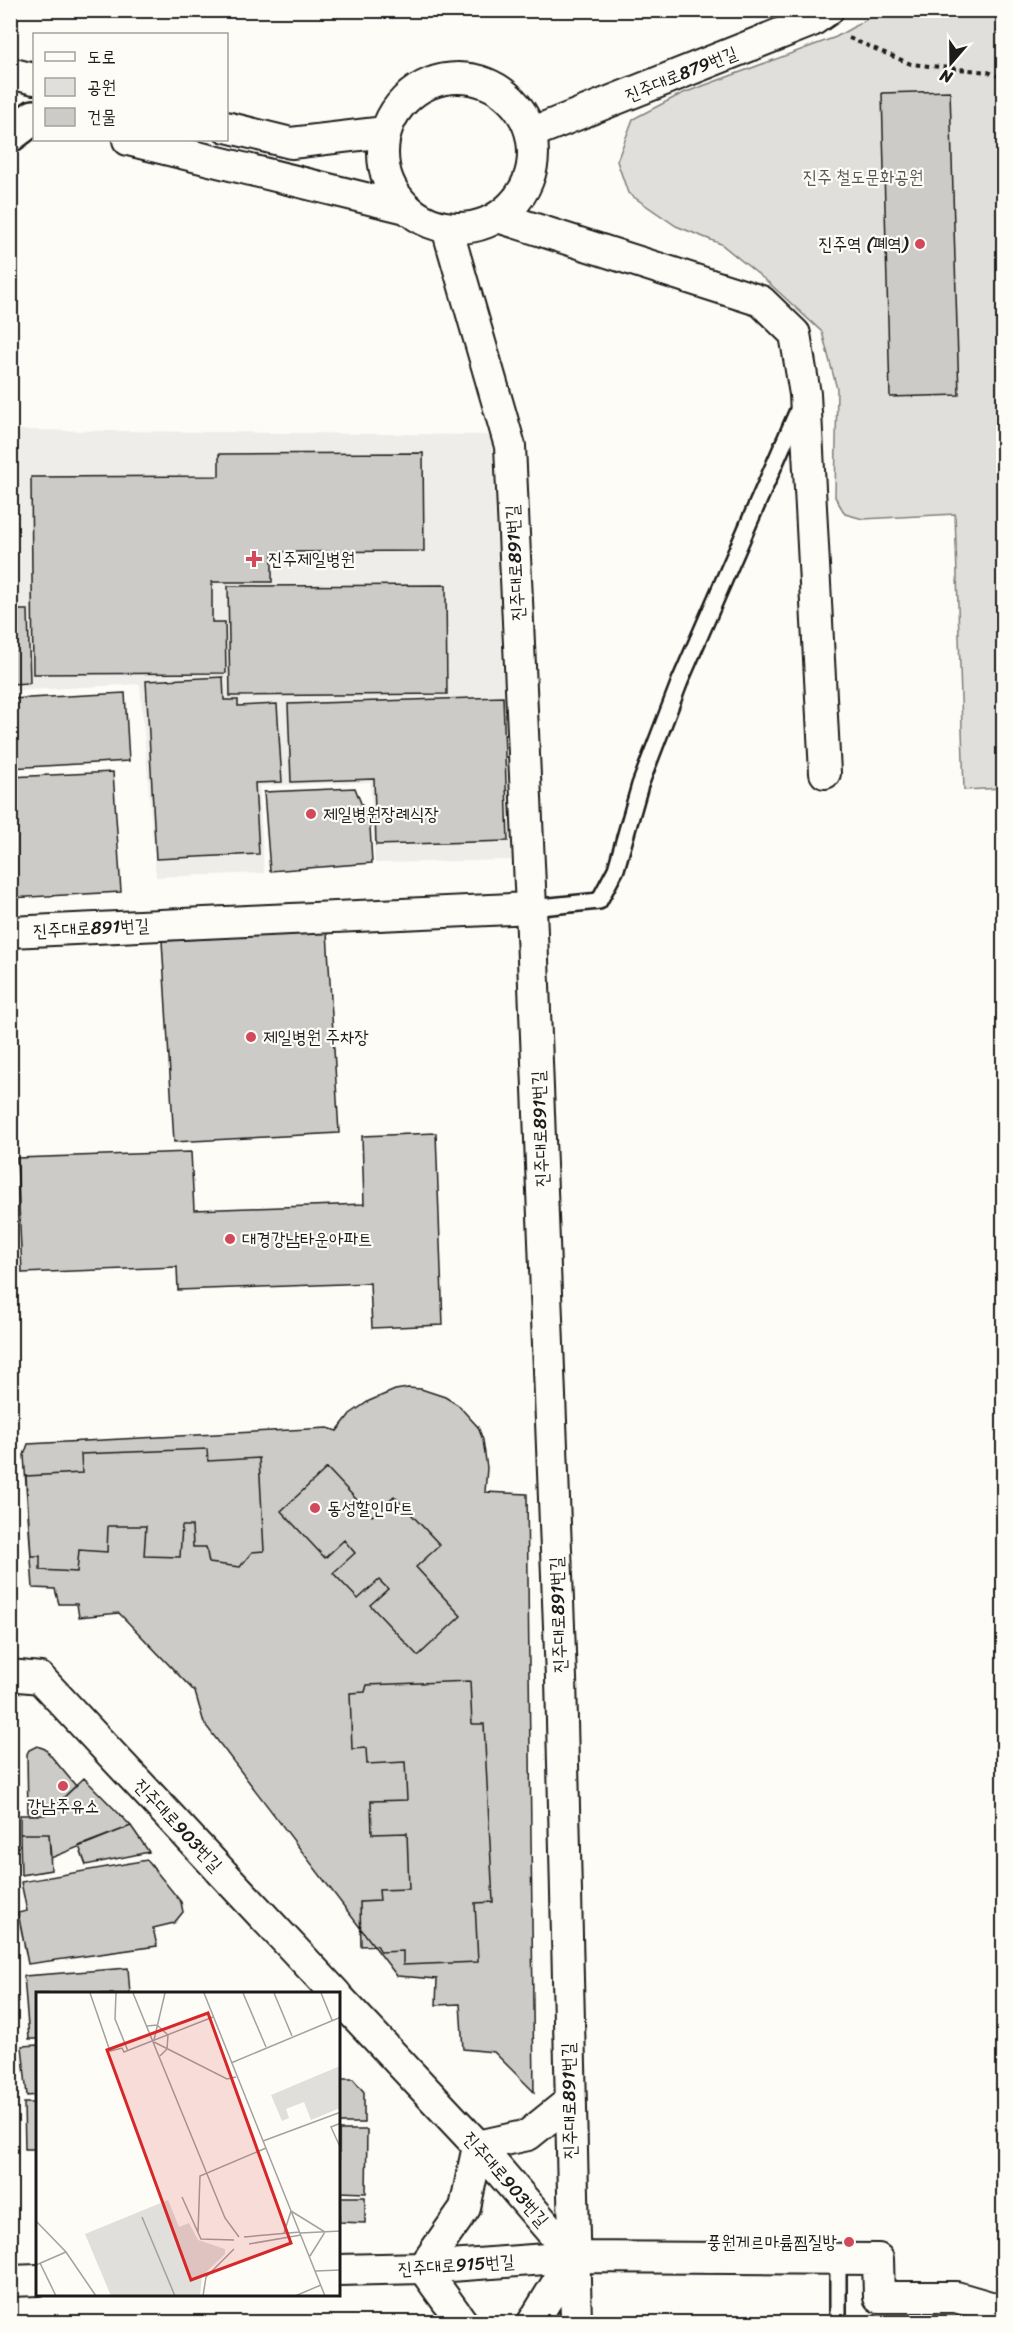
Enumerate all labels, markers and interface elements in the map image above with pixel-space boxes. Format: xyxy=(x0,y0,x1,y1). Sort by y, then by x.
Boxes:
legend xyxy=(33,33,228,141)
north arrow xyxy=(921,33,981,93)
street label: 진주대로879번길 xyxy=(620,37,743,111)
text: 도로 xyxy=(87,41,116,73)
text: N xyxy=(935,61,957,92)
text: 공원 xyxy=(87,71,116,103)
text: 건물 xyxy=(87,101,116,133)
park label: 진주 철도문화공원 xyxy=(803,161,923,193)
place label: 진주역 (폐역) xyxy=(818,228,910,260)
marker: 진주역 (폐역) xyxy=(913,237,927,251)
street label: 진주대로891번길 xyxy=(496,503,534,622)
place label: 진주제일병원 xyxy=(268,543,355,575)
marker: 진주제일병원 xyxy=(245,550,263,568)
place label: 제일병원장례식장 xyxy=(323,798,439,830)
marker: 제일병원장례식장 xyxy=(304,807,318,821)
street label: 진주대로891번길 xyxy=(32,909,151,947)
place label: 제일병원 주차장 xyxy=(263,1021,369,1053)
marker: 제일병원 주차장 xyxy=(244,1030,258,1044)
street label: 진주대로891번길 xyxy=(522,1070,558,1188)
place label: 대경강남타운아파트 xyxy=(242,1223,372,1255)
marker: 대경강남타운아파트 xyxy=(223,1232,237,1246)
place label: 동성할인마트 xyxy=(327,1492,414,1524)
marker: 동성할인마트 xyxy=(308,1501,322,1515)
street label: 진주대로891번길 xyxy=(540,1556,576,1674)
street label: 진주대로903번길 xyxy=(126,1770,231,1880)
marker: 강남주유소 xyxy=(56,1779,70,1793)
place label: 강남주유소 xyxy=(27,1790,99,1822)
inset map xyxy=(36,1992,340,2297)
street label: 진주대로891번길 xyxy=(552,2042,586,2160)
street label: 진주대로903번길 xyxy=(455,2124,558,2235)
place label: 풍원게르마륨찜질방 xyxy=(707,2226,838,2258)
marker: 풍원게르마륨찜질방 xyxy=(842,2235,856,2249)
street label: 진주대로915번길 xyxy=(397,2245,516,2285)

